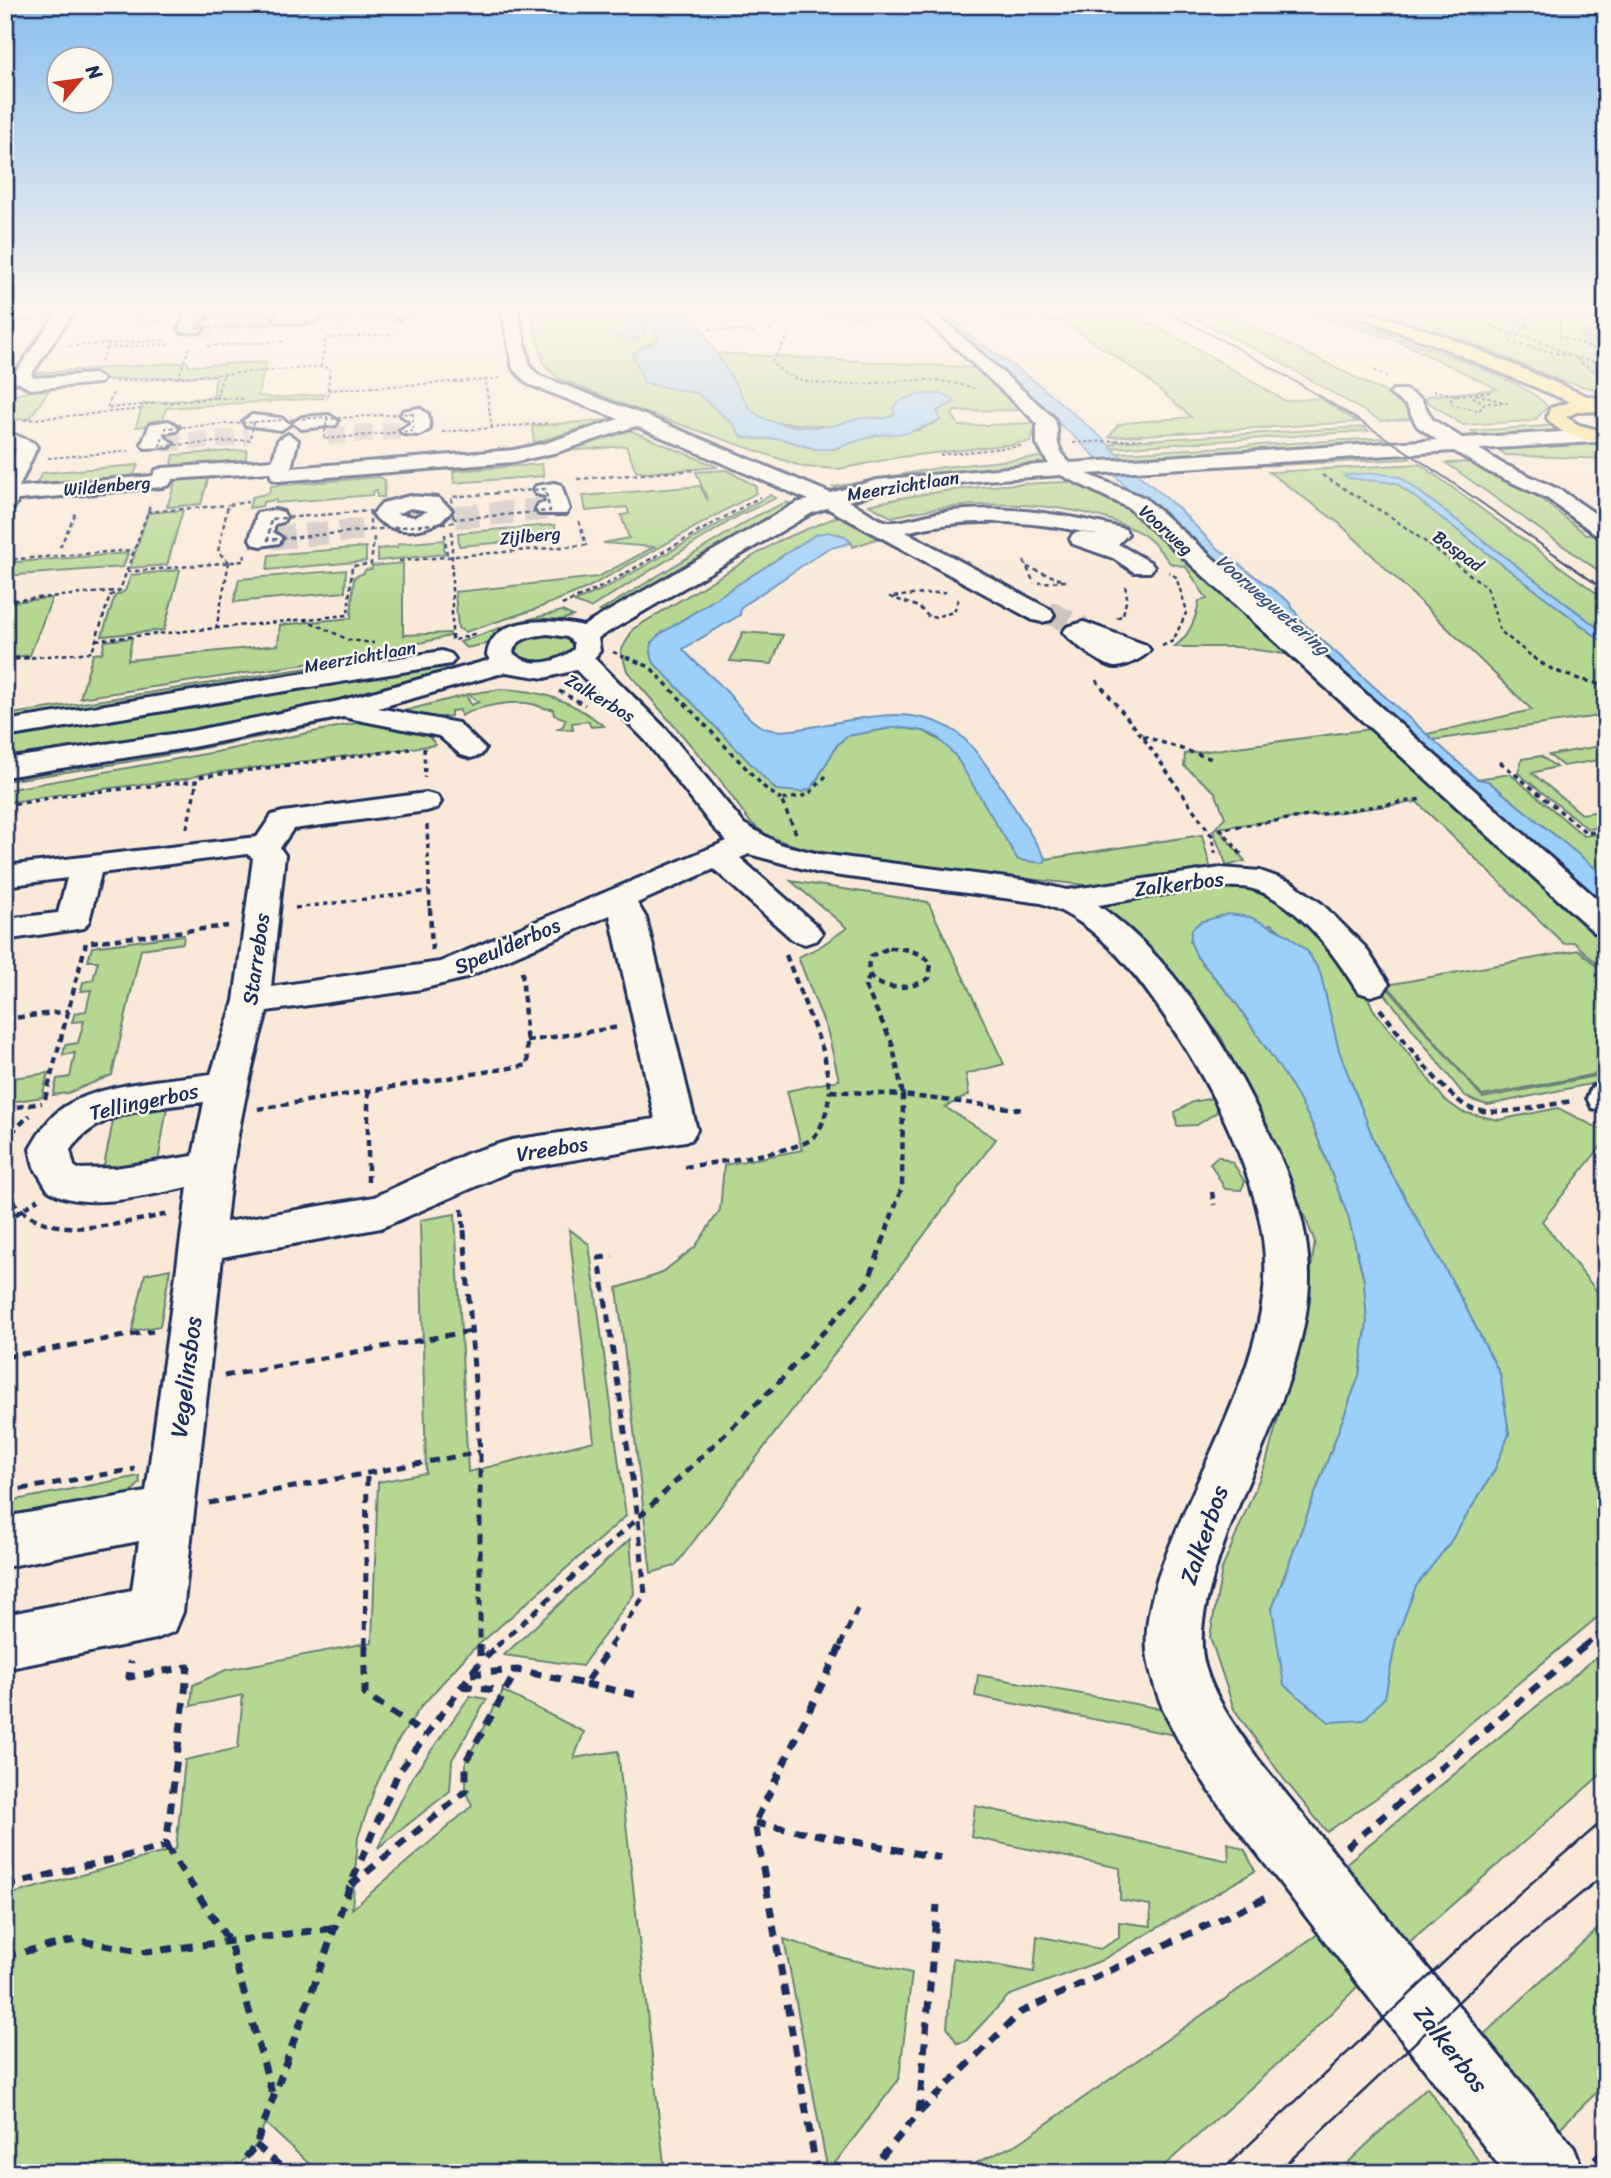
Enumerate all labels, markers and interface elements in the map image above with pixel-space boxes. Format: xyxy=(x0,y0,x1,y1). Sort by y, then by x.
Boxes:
north arrow xyxy=(46,46,116,116)
text: N xyxy=(76,57,112,86)
street label: Meerzichtlaan xyxy=(845,461,962,511)
street label: Wildenberg xyxy=(62,466,152,506)
street label: Voorweg xyxy=(1131,496,1201,564)
street label: Zijlberg xyxy=(498,517,562,555)
street label: Bospad xyxy=(1426,521,1492,582)
water label: Voorwegwetering xyxy=(1208,545,1339,665)
street label: Meerzichtlaan xyxy=(301,631,419,683)
street label: Zalkerbos xyxy=(559,664,642,732)
street label: Zalkerbos xyxy=(1132,860,1226,908)
street label: Speulderbos xyxy=(448,906,567,985)
street label: Starrebos xyxy=(231,910,281,1007)
street label: Tellingerbos xyxy=(86,1072,202,1132)
street label: Vreebos xyxy=(514,1125,591,1173)
street label: Vegelinsbos xyxy=(158,1314,214,1440)
street label: Zalkerbos xyxy=(1167,1479,1241,1591)
street label: Zalkerbos xyxy=(1403,1996,1499,2102)

